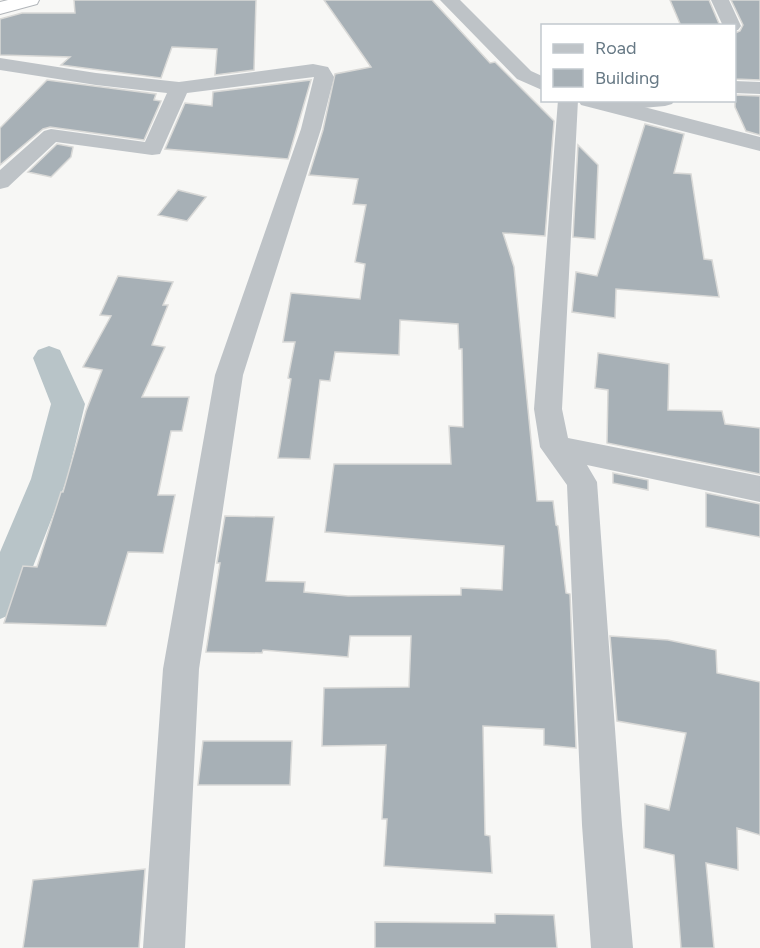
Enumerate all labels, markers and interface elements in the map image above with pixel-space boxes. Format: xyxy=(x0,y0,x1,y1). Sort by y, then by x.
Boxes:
legend xyxy=(541,24,736,102)
text: Road xyxy=(595,37,636,59)
text: Building xyxy=(595,67,660,89)

